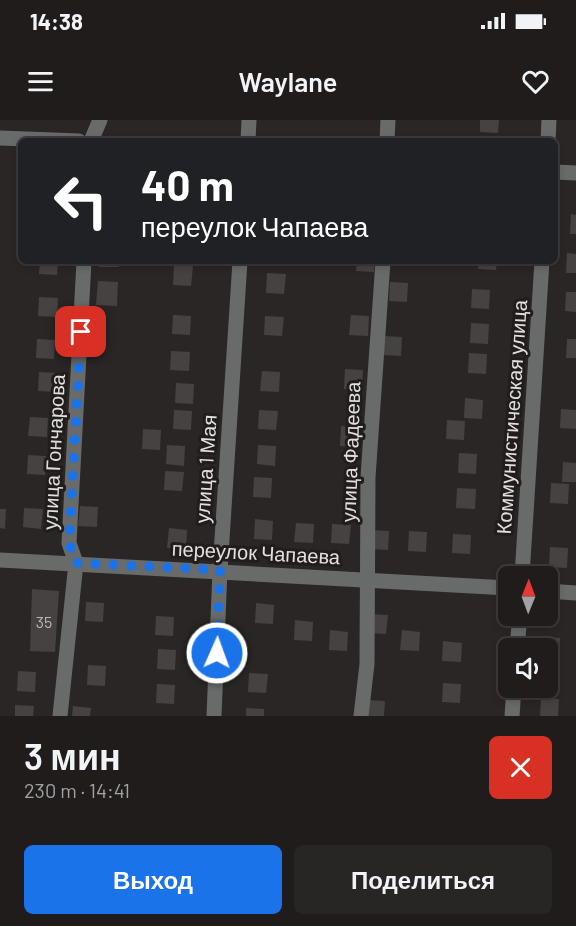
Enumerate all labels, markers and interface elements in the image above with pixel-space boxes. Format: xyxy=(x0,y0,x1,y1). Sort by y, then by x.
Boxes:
text: 14:38 xyxy=(30,8,83,34)
icon: menu xyxy=(24,65,57,98)
text: Waylane xyxy=(239,65,337,97)
icon: heart xyxy=(519,65,552,98)
text: 40 m xyxy=(141,159,234,209)
icon: left xyxy=(42,162,120,240)
text: переулок Чапаева xyxy=(141,210,368,242)
street label: Коммунистическая улица xyxy=(491,298,531,535)
pin xyxy=(55,306,106,357)
icon: arrive xyxy=(64,315,97,348)
street label: улица Гончарова xyxy=(37,373,69,530)
street label: улица Фадеева xyxy=(336,380,364,523)
street label: улица 1 Мая xyxy=(189,414,221,524)
street label: переулок Чапаева xyxy=(171,536,342,568)
north arrow xyxy=(498,566,558,626)
map controls xyxy=(498,566,558,698)
house number: 35 xyxy=(36,612,52,631)
position arrow xyxy=(185,621,249,685)
button: sound xyxy=(498,638,558,698)
text: 3 мин xyxy=(24,734,121,777)
button: close xyxy=(489,736,552,799)
text: 230 m · 14:41 xyxy=(24,778,130,802)
button: Выход xyxy=(24,845,282,914)
button: Поделиться xyxy=(294,845,552,914)

